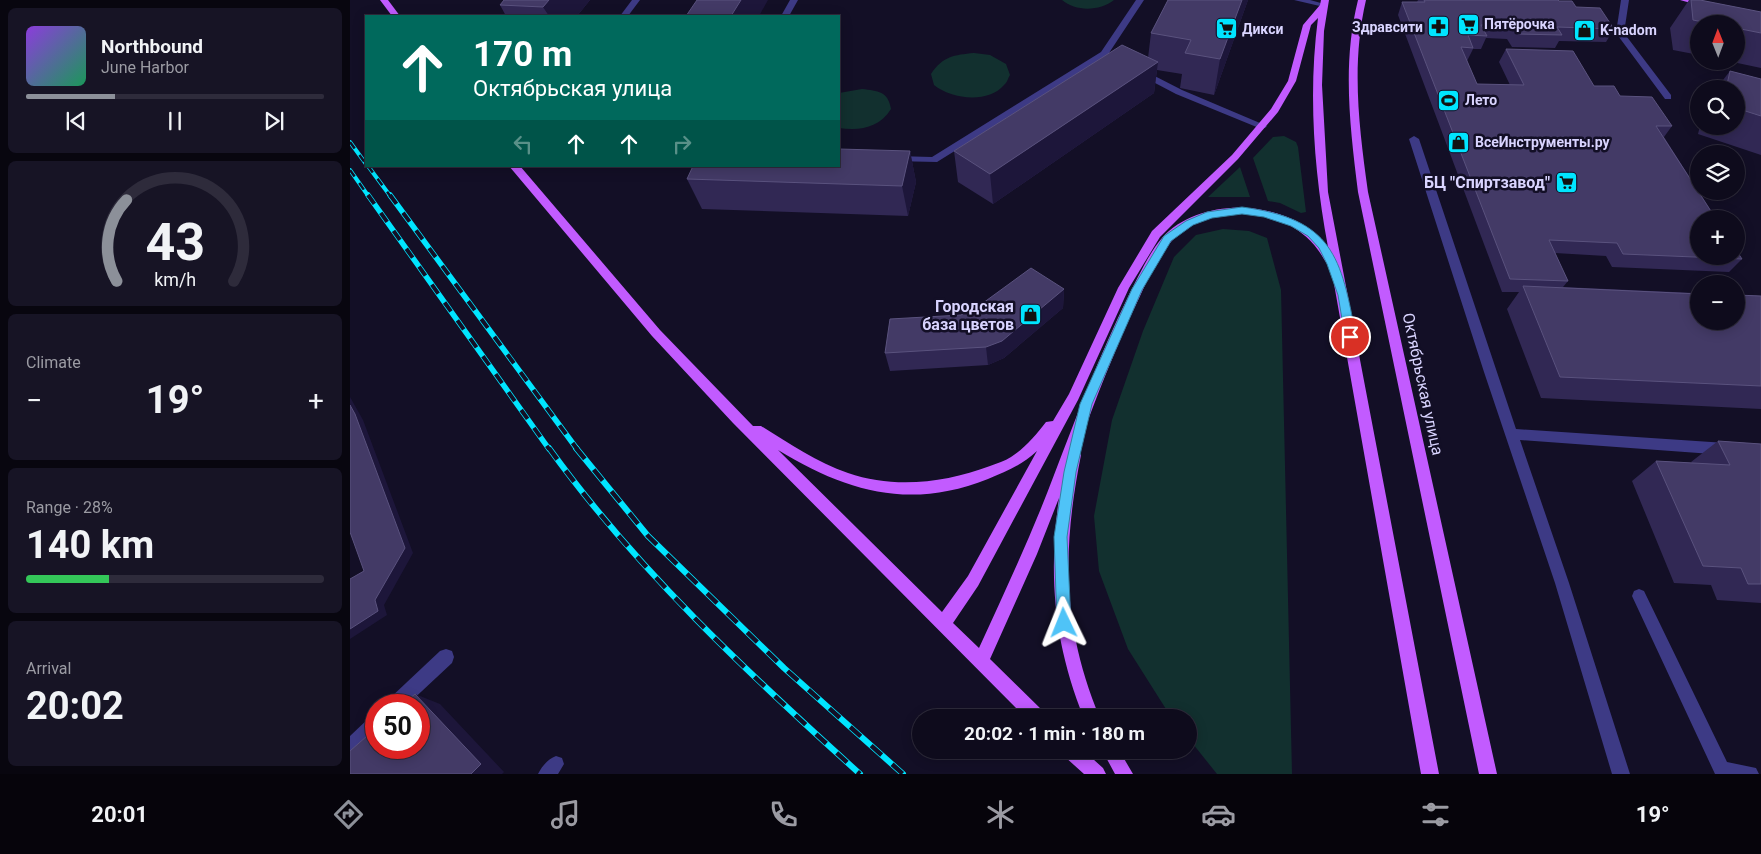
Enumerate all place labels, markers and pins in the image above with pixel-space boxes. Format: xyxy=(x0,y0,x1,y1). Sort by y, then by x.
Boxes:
supermarket icon: Пятёрочка xyxy=(1456,12,1480,36)
pharmacy icon: Здравсити xyxy=(1427,15,1451,39)
place label: Пятёрочка xyxy=(1484,16,1555,32)
supermarket icon: Дикси xyxy=(1214,17,1238,41)
shop icon: K-nadom xyxy=(1572,18,1596,42)
place label: Здравсити xyxy=(1352,19,1423,35)
place label: Дикси xyxy=(1242,21,1283,37)
place label: K-nadom xyxy=(1600,22,1657,38)
sports icon: Лето xyxy=(1437,88,1461,112)
place label: Лето xyxy=(1465,92,1497,108)
shop icon: ВсеИнструменты.ру xyxy=(1447,130,1471,154)
place label: ВсеИнструменты.ру xyxy=(1475,134,1611,150)
supermarket icon: БЦ "Спиртзавод" xyxy=(1554,170,1578,194)
place label: БЦ "Спиртзавод" xyxy=(1424,173,1550,192)
place label: Городская база цветов xyxy=(922,297,1014,334)
shop icon: Городская база цветов xyxy=(1018,303,1042,327)
pin xyxy=(1329,316,1371,358)

